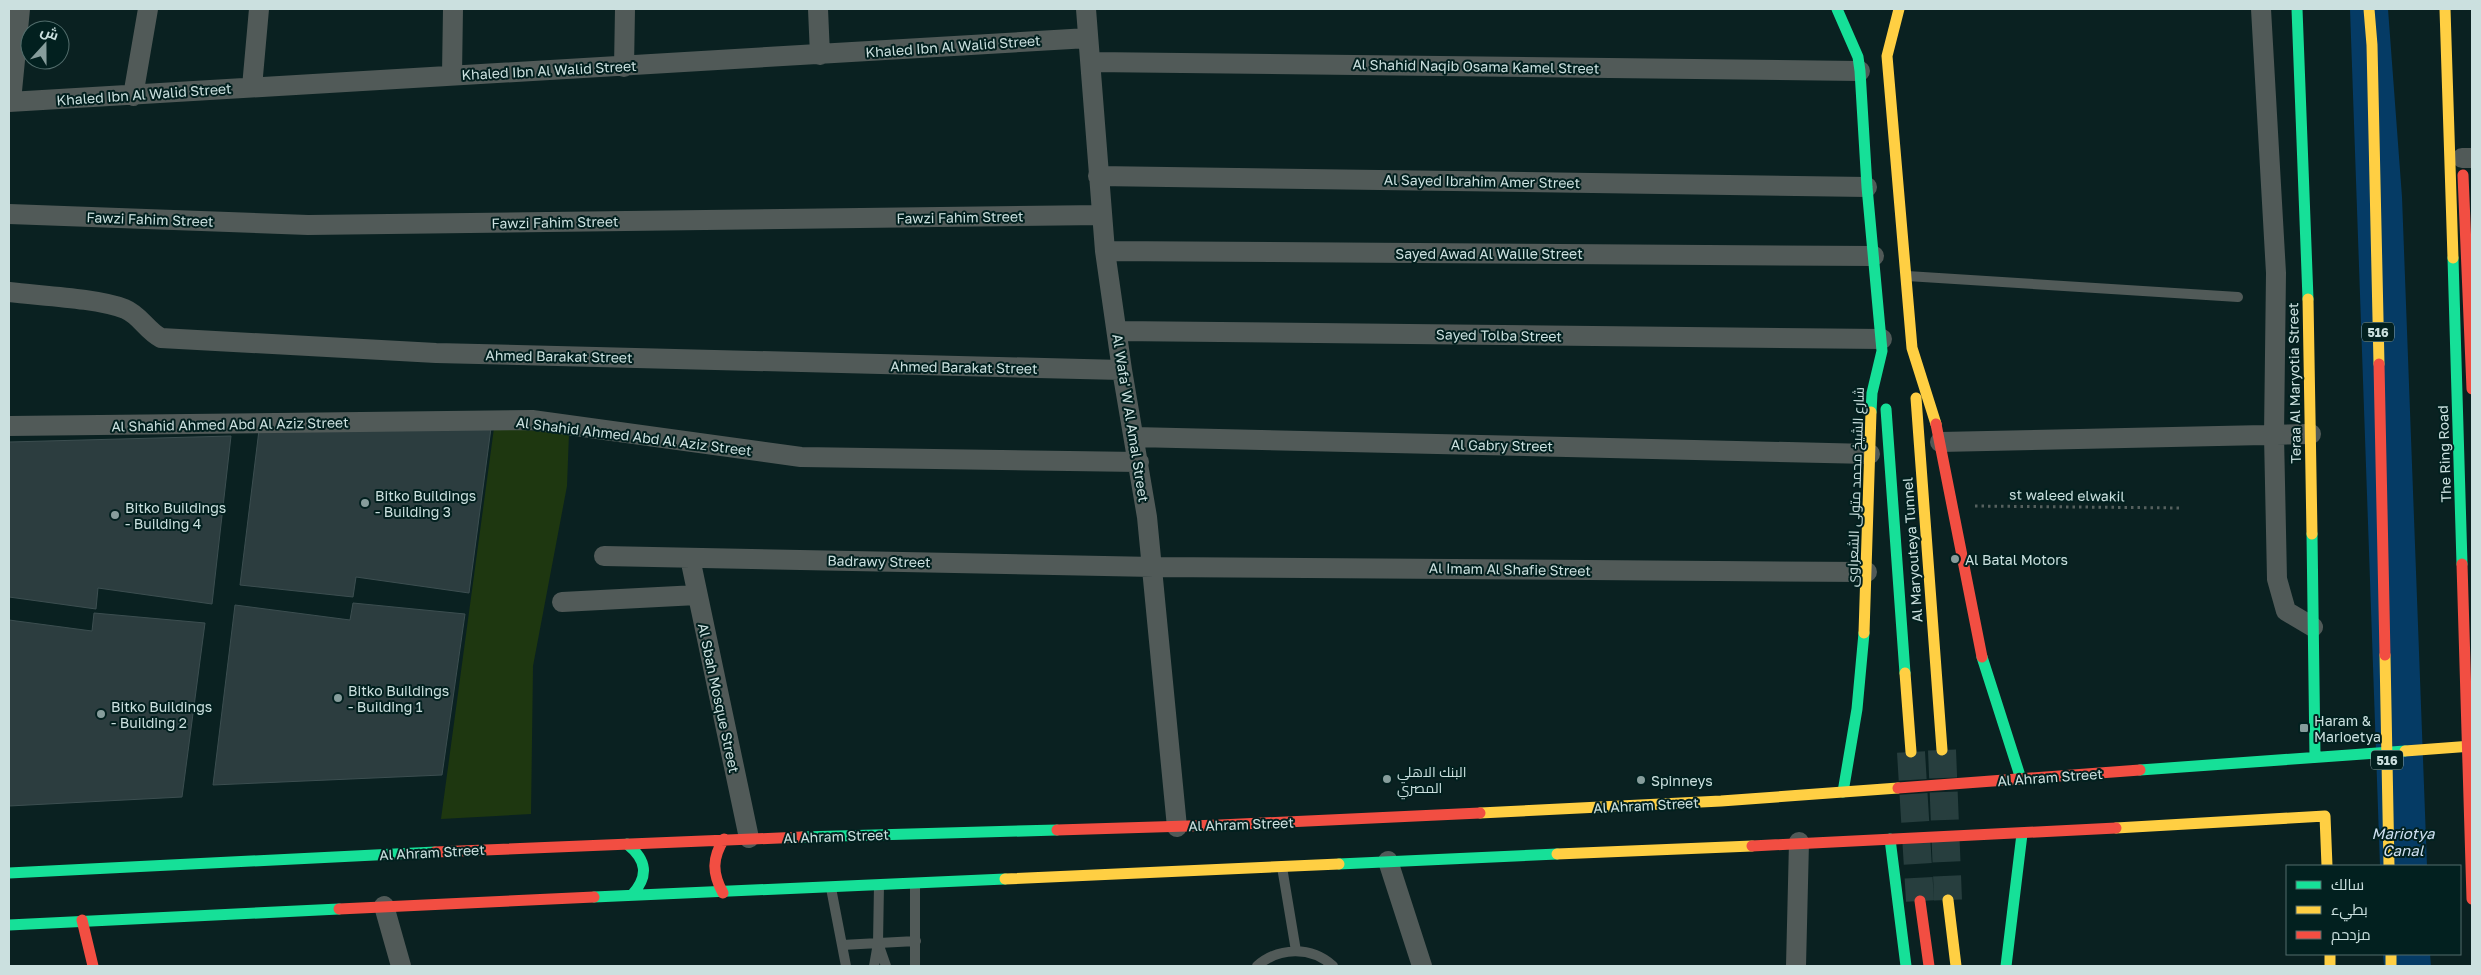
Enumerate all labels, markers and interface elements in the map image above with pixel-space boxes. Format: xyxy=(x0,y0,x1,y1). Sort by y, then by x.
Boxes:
north arrow xyxy=(20,20,70,70)
text: ش xyxy=(38,21,61,44)
street label: Khaled Ibn Al Walid Street xyxy=(865,31,1041,61)
street label: Al Shahid Naqib Osama Kamel Street xyxy=(1352,55,1600,77)
street label: Khaled Ibn Al Walid Street xyxy=(461,57,637,83)
street label: Khaled Ibn Al Walid Street xyxy=(56,79,232,109)
street label: Al Sayed Ibrahim Amer Street xyxy=(1384,171,1580,191)
street label: Fawzi Fahim Street xyxy=(896,207,1024,227)
street label: Fawzi Fahim Street xyxy=(86,208,214,230)
street label: Fawzi Fahim Street xyxy=(491,212,619,232)
street label: Sayed Awad Al Walile Street xyxy=(1395,245,1583,262)
street label: Teraa Al Maryotia Street xyxy=(2284,302,2304,464)
road number: 516 xyxy=(2362,322,2394,342)
street label: Sayed Tolba Street xyxy=(1436,325,1562,345)
street label: Al Wafa' W Al Amal Street xyxy=(1109,333,1153,503)
street label: Ahmed Barakat Street xyxy=(485,346,633,366)
street label: Ahmed Barakat Street xyxy=(890,357,1038,377)
street label: شارع الشيخ محمد متولى الشعراوى xyxy=(1843,387,1868,587)
street label: The Ring Road xyxy=(2434,405,2454,503)
street label: Al Shahid Ahmed Abd Al Aziz Street xyxy=(111,413,349,435)
street label: Al Shahid Ahmed Abd Al Aziz Street xyxy=(515,413,753,459)
street label: Al Gabry Street xyxy=(1451,436,1553,454)
street label: Al Maryouteya Tunnel xyxy=(1898,477,1926,623)
street label: st waleed elwakil xyxy=(2009,485,2125,505)
place label: Bitko Buildings - Building 3 xyxy=(375,487,476,520)
marker: Bitko Buildings - Building 3 xyxy=(359,497,371,509)
place label: Bitko Buildings - Building 4 xyxy=(125,499,226,532)
marker: Bitko Buildings - Building 4 xyxy=(109,509,121,521)
place label: Al Batal Motors xyxy=(1965,551,2068,568)
street label: Badrawy Street xyxy=(827,552,931,570)
marker: Al Batal Motors xyxy=(1949,553,1961,565)
street label: Al Imam Al Shafie Street xyxy=(1429,559,1591,579)
street label: Al Sbah Mosque Street xyxy=(695,622,743,774)
place label: Bitko Buildings - Building 1 xyxy=(348,682,449,715)
marker: Bitko Buildings - Building 1 xyxy=(332,692,344,704)
place label: Bitko Buildings - Building 2 xyxy=(111,698,212,731)
marker: Bitko Buildings - Building 2 xyxy=(95,708,107,720)
place label: Haram & Marioetya xyxy=(2314,712,2381,745)
marker: Haram & Marioetya xyxy=(2298,722,2310,734)
road number: 516 xyxy=(2371,750,2403,770)
place label: البنك الاهلي المصري xyxy=(1397,763,1466,800)
street label: Al Ahram Street xyxy=(1997,765,2103,789)
place label: Spinneys xyxy=(1651,772,1713,789)
marker: البنك الاهلي المصري xyxy=(1381,773,1393,785)
marker: Spinneys xyxy=(1635,774,1647,786)
street label: Al Ahram Street xyxy=(1593,794,1699,816)
street label: Al Ahram Street xyxy=(1188,814,1294,834)
water label: Mariotya Canal xyxy=(2372,824,2435,859)
street label: Al Ahram Street xyxy=(783,826,889,846)
street label: Al Ahram Street xyxy=(379,841,485,863)
legend xyxy=(2286,865,2461,955)
text: سالك xyxy=(2331,875,2364,893)
text: بطيء xyxy=(2331,900,2368,922)
text: مزدحم xyxy=(2331,925,2371,945)

